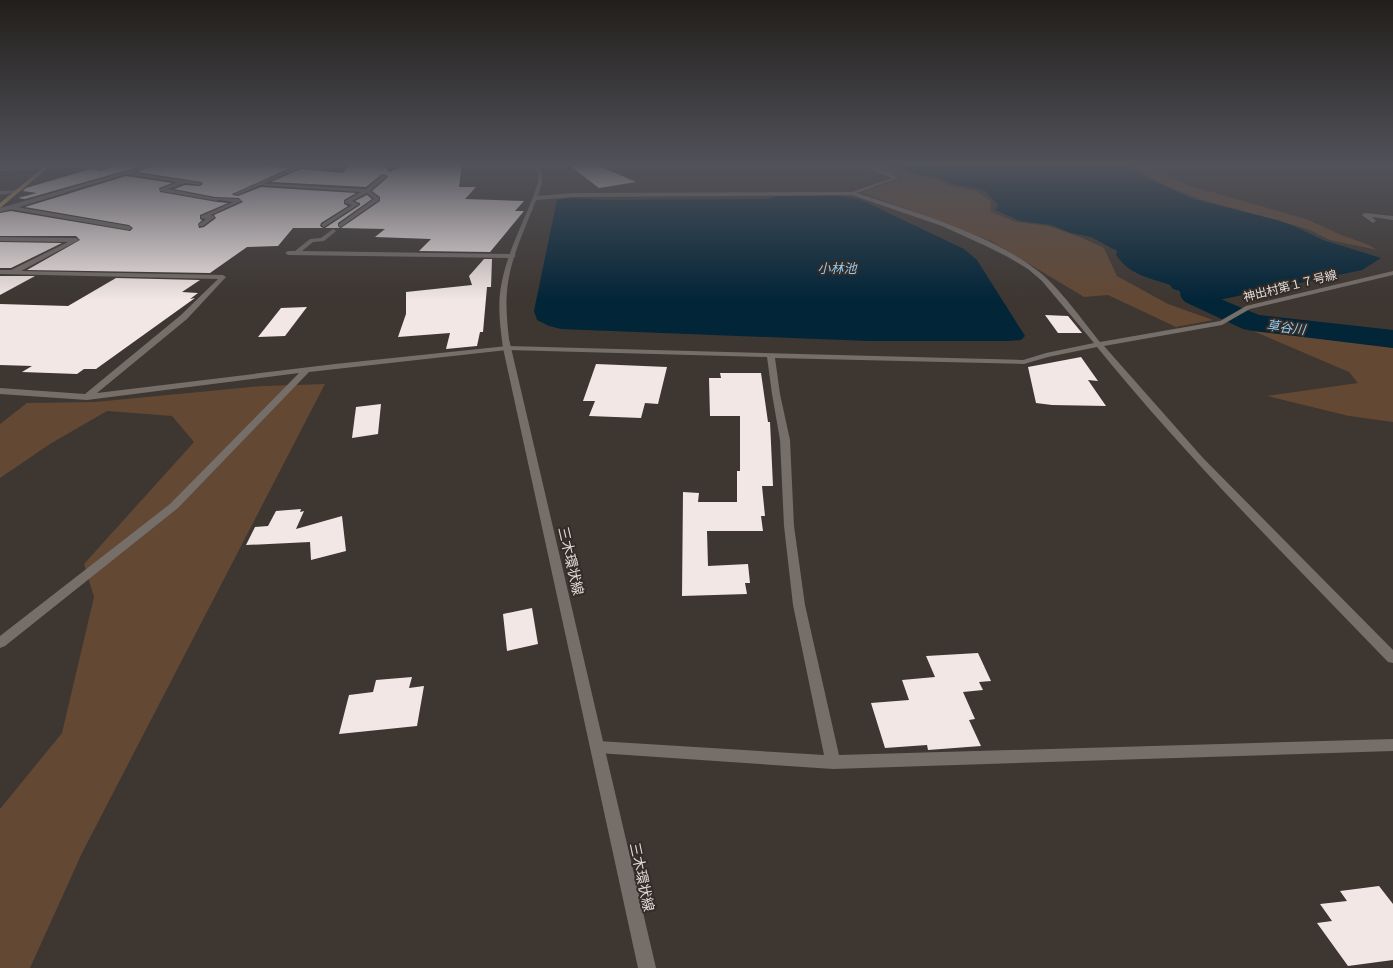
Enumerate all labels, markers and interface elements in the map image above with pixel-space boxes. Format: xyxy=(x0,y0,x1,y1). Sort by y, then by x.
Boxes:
water label: 小林池 xyxy=(817,258,858,277)
street label: 神出村第１７号線 xyxy=(1241,265,1339,305)
water label: 草谷川 xyxy=(1266,315,1309,339)
street label: 三木環状線 xyxy=(554,524,590,597)
street label: 三木環状線 xyxy=(626,840,660,913)

